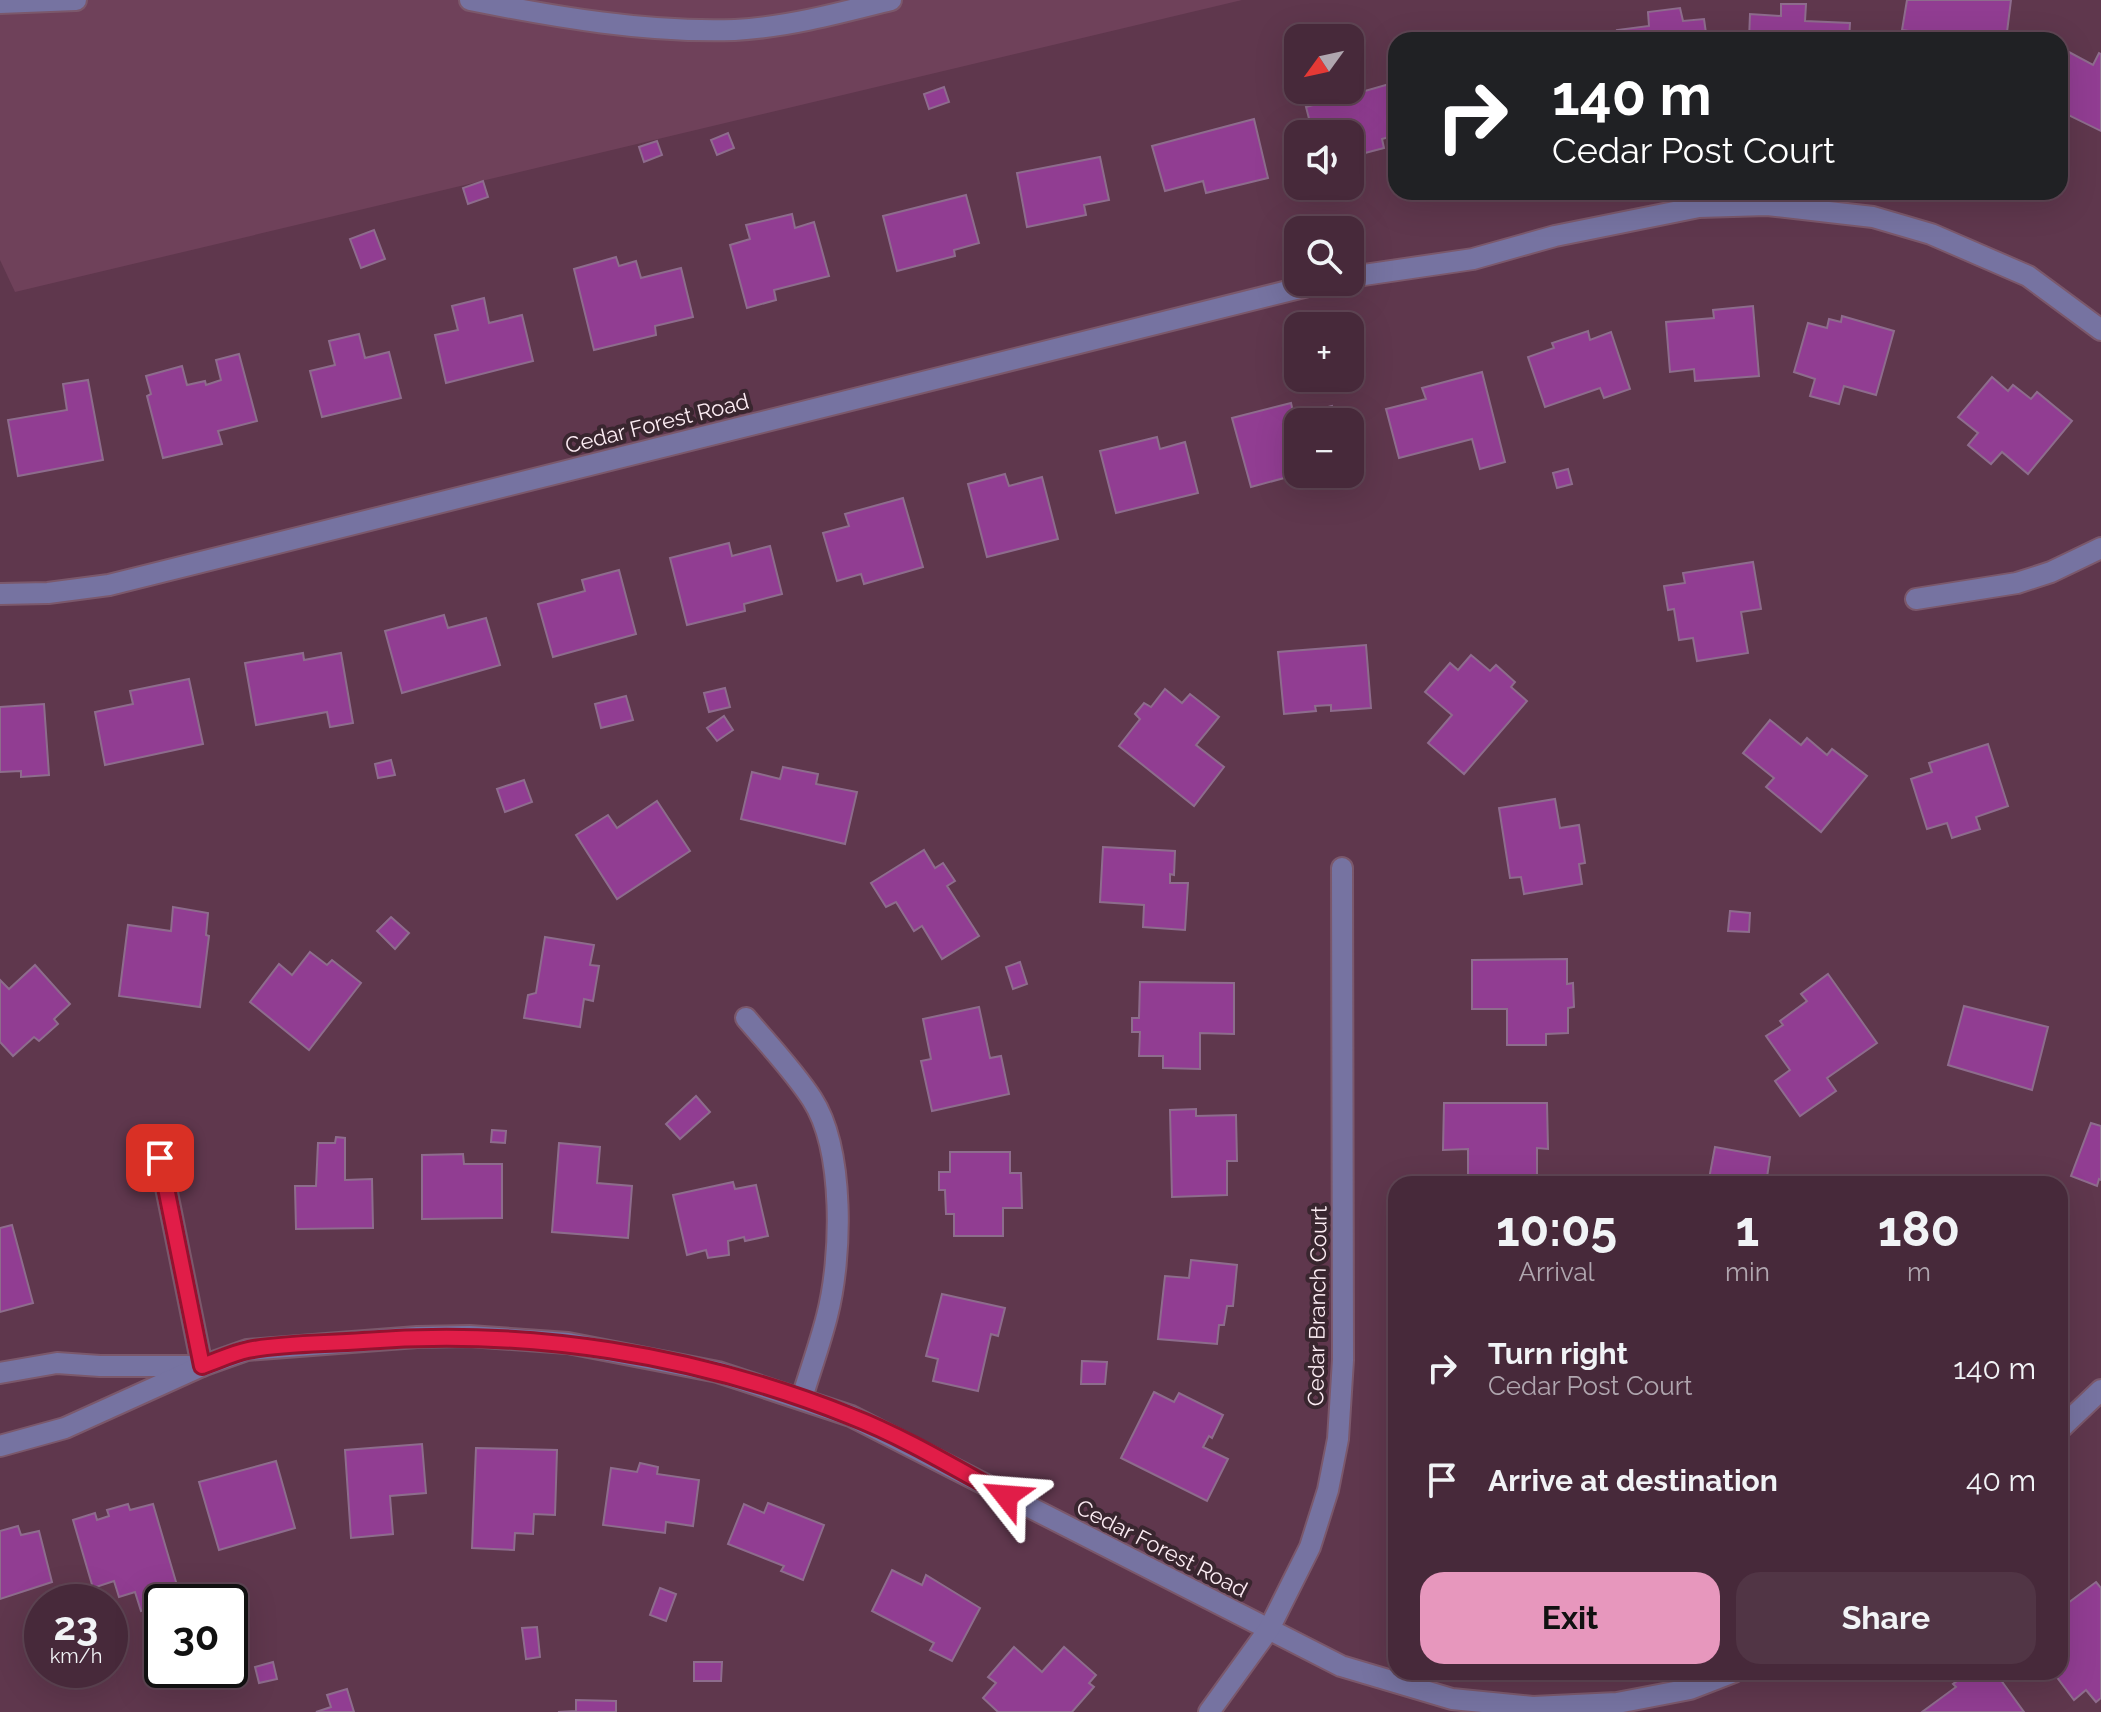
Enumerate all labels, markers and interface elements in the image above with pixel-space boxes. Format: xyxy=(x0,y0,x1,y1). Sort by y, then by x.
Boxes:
north arrow xyxy=(1284,24,1364,104)
map controls xyxy=(1284,24,1364,488)
text: 140 m xyxy=(1552,62,1712,128)
icon: right xyxy=(1420,64,1524,168)
button: sound xyxy=(1284,120,1364,200)
text: Cedar Post Court xyxy=(1552,129,1835,171)
button: search xyxy=(1284,216,1364,296)
button: + xyxy=(1284,312,1364,392)
street label: Cedar Forest Road xyxy=(562,388,752,458)
button: − xyxy=(1284,408,1364,488)
pin xyxy=(126,1124,194,1192)
icon: arrive xyxy=(138,1136,182,1180)
text: 10:05 xyxy=(1496,1201,1617,1257)
text: 1 xyxy=(1736,1201,1759,1257)
text: 180 xyxy=(1878,1201,1960,1257)
street label: Cedar Branch Court xyxy=(1302,1205,1332,1406)
text: Arrival xyxy=(1518,1257,1595,1287)
text: min xyxy=(1725,1257,1770,1287)
text: m xyxy=(1907,1257,1931,1287)
text: Turn right xyxy=(1488,1336,1628,1371)
icon: right xyxy=(1420,1346,1464,1390)
text: 140 m xyxy=(1953,1351,2036,1386)
text: Cedar Post Court xyxy=(1488,1371,1692,1401)
position arrow xyxy=(964,1454,1048,1538)
icon: arrive xyxy=(1420,1458,1464,1502)
text: Arrive at destination xyxy=(1488,1463,1778,1498)
text: 40 m xyxy=(1966,1463,2036,1498)
street label: Cedar Forest Road xyxy=(1072,1494,1252,1602)
button: Exit xyxy=(1420,1572,1720,1664)
button: Share xyxy=(1736,1572,2036,1664)
speed limit sign: 30 xyxy=(144,1584,248,1688)
text: 23 xyxy=(54,1602,98,1649)
text: km/h xyxy=(50,1644,102,1668)

